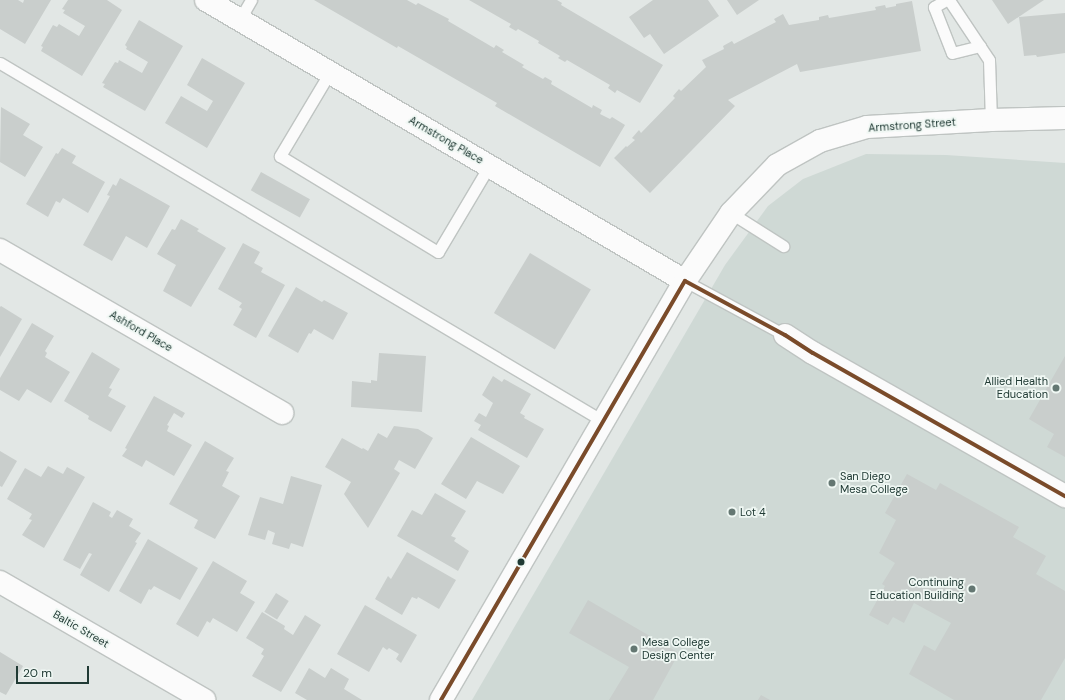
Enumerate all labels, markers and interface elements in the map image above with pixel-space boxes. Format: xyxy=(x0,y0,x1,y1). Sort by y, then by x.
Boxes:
street label: Armstrong Place xyxy=(406,113,486,167)
street label: Armstrong Street xyxy=(868,115,956,135)
street label: Ashford Place xyxy=(107,308,175,354)
place label: Allied Health Education xyxy=(984,375,1048,401)
marker: Allied Health Education xyxy=(1051,383,1061,393)
place label: San Diego Mesa College xyxy=(840,470,908,496)
marker: San Diego Mesa College xyxy=(827,478,837,488)
place label: Lot 4 xyxy=(740,505,766,519)
marker: Lot 4 xyxy=(727,507,737,517)
unlabelled marker xyxy=(516,557,526,567)
place label: Continuing Education Building xyxy=(870,576,964,602)
marker: Continuing Education Building xyxy=(967,584,977,594)
street label: Baltic Street xyxy=(51,608,111,650)
place label: Mesa College Design Center xyxy=(642,636,714,662)
marker: Mesa College Design Center xyxy=(629,644,639,654)
scale bar xyxy=(18,658,91,684)
text: 20 m xyxy=(23,665,52,681)

